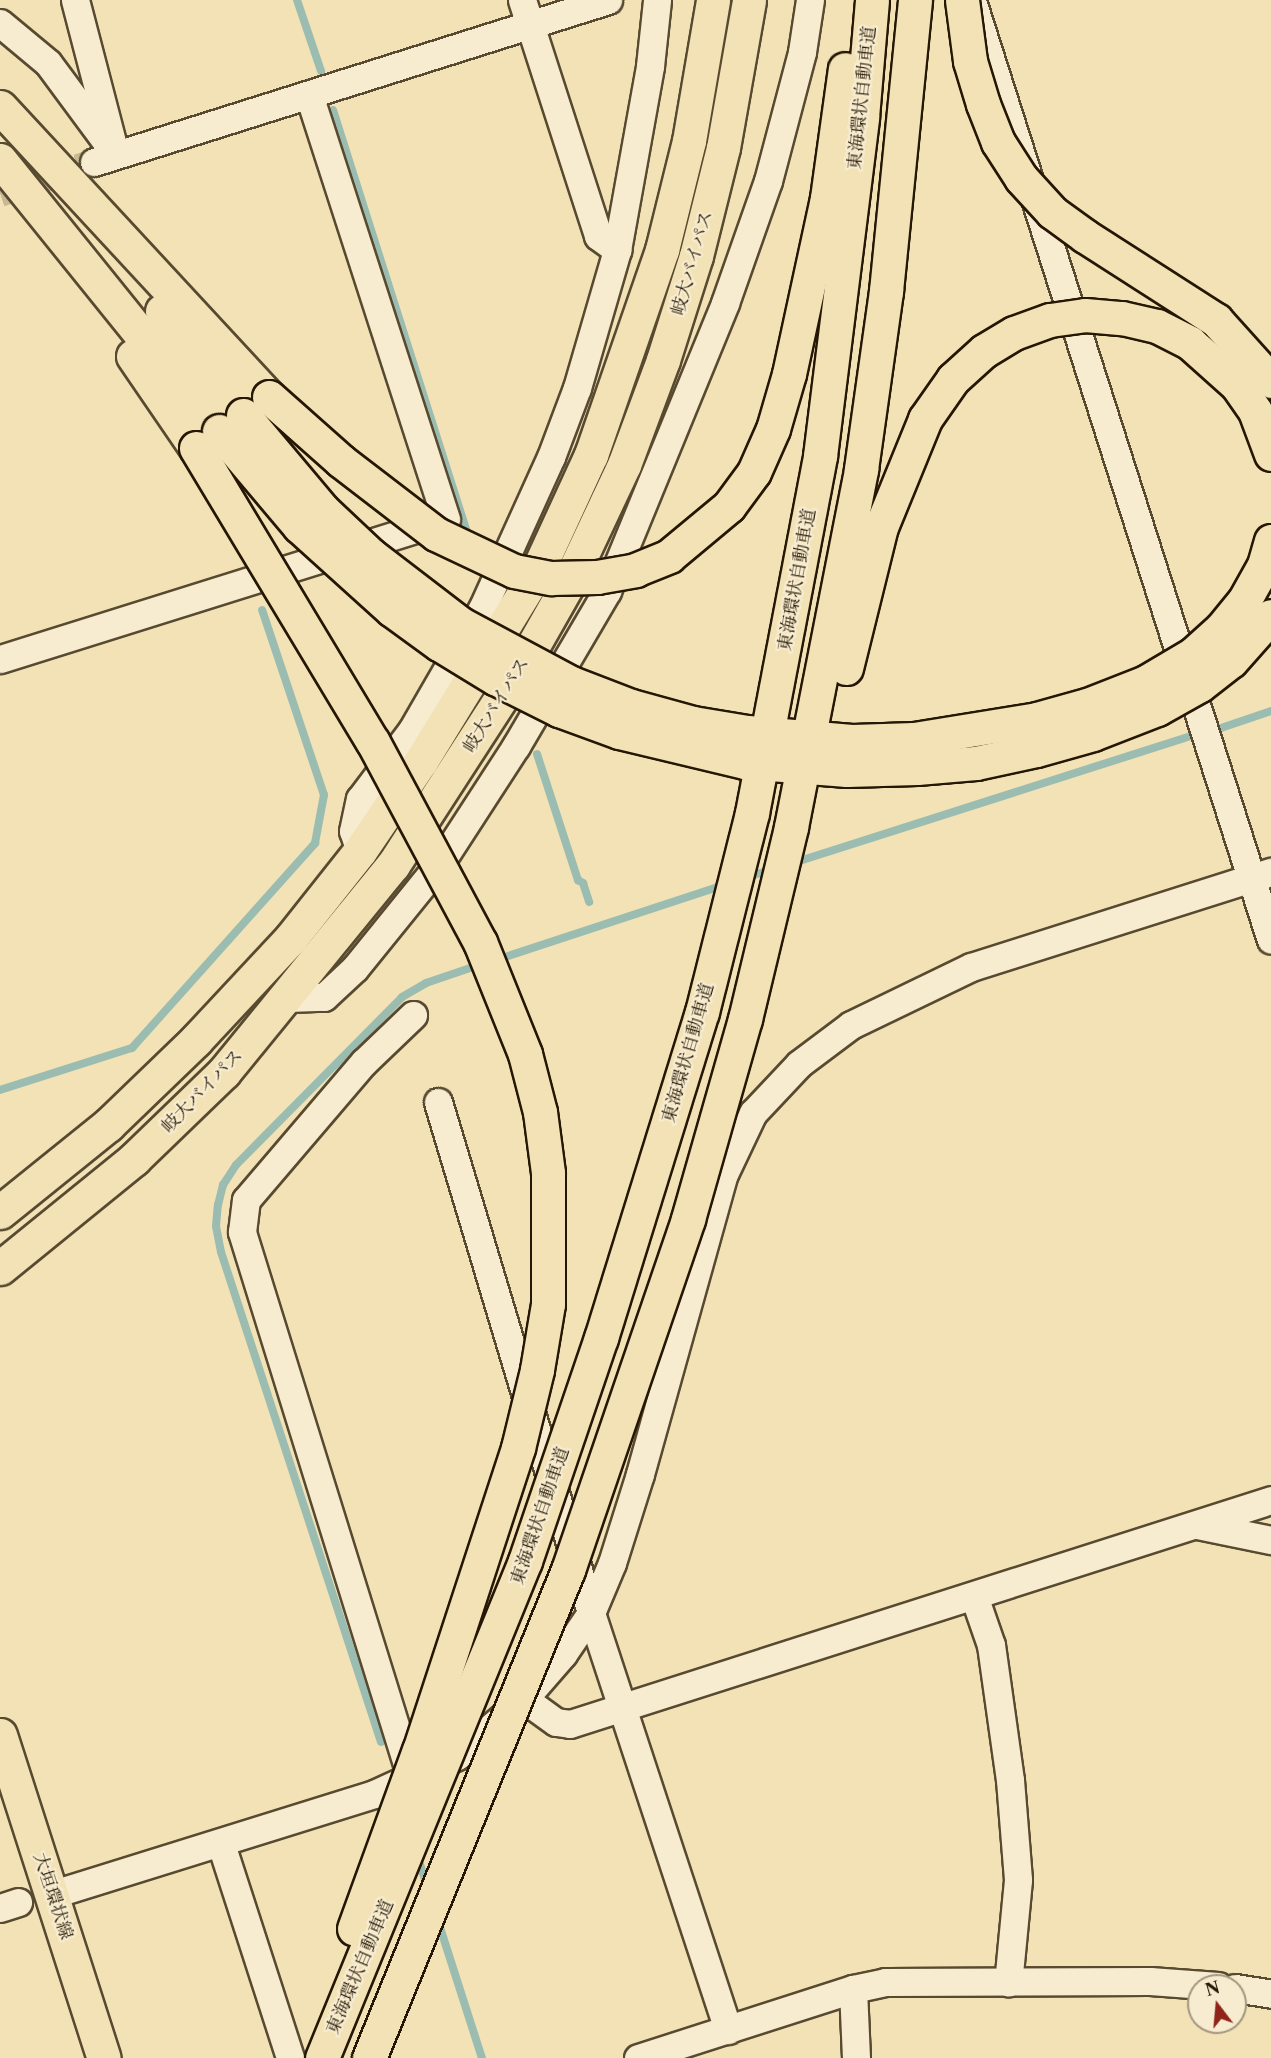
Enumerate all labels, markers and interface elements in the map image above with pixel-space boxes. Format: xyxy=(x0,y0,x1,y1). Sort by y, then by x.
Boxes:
street label: 東海環状自動車道 xyxy=(844,25,880,171)
street label: 岐大バイパス xyxy=(667,208,717,318)
street label: 東海環状自動車道 xyxy=(774,507,820,653)
street label: 岐大バイパス xyxy=(458,653,534,757)
street label: 東海環状自動車道 xyxy=(658,981,718,1125)
street label: 岐大バイパス xyxy=(157,1045,247,1137)
street label: 東海環状自動車道 xyxy=(506,1444,574,1588)
street label: 大垣環状線 xyxy=(29,1850,77,1942)
street label: 東海環状自動車道 xyxy=(322,1897,398,2037)
north arrow xyxy=(1187,1974,1247,2034)
text: N xyxy=(1203,1977,1222,2000)

